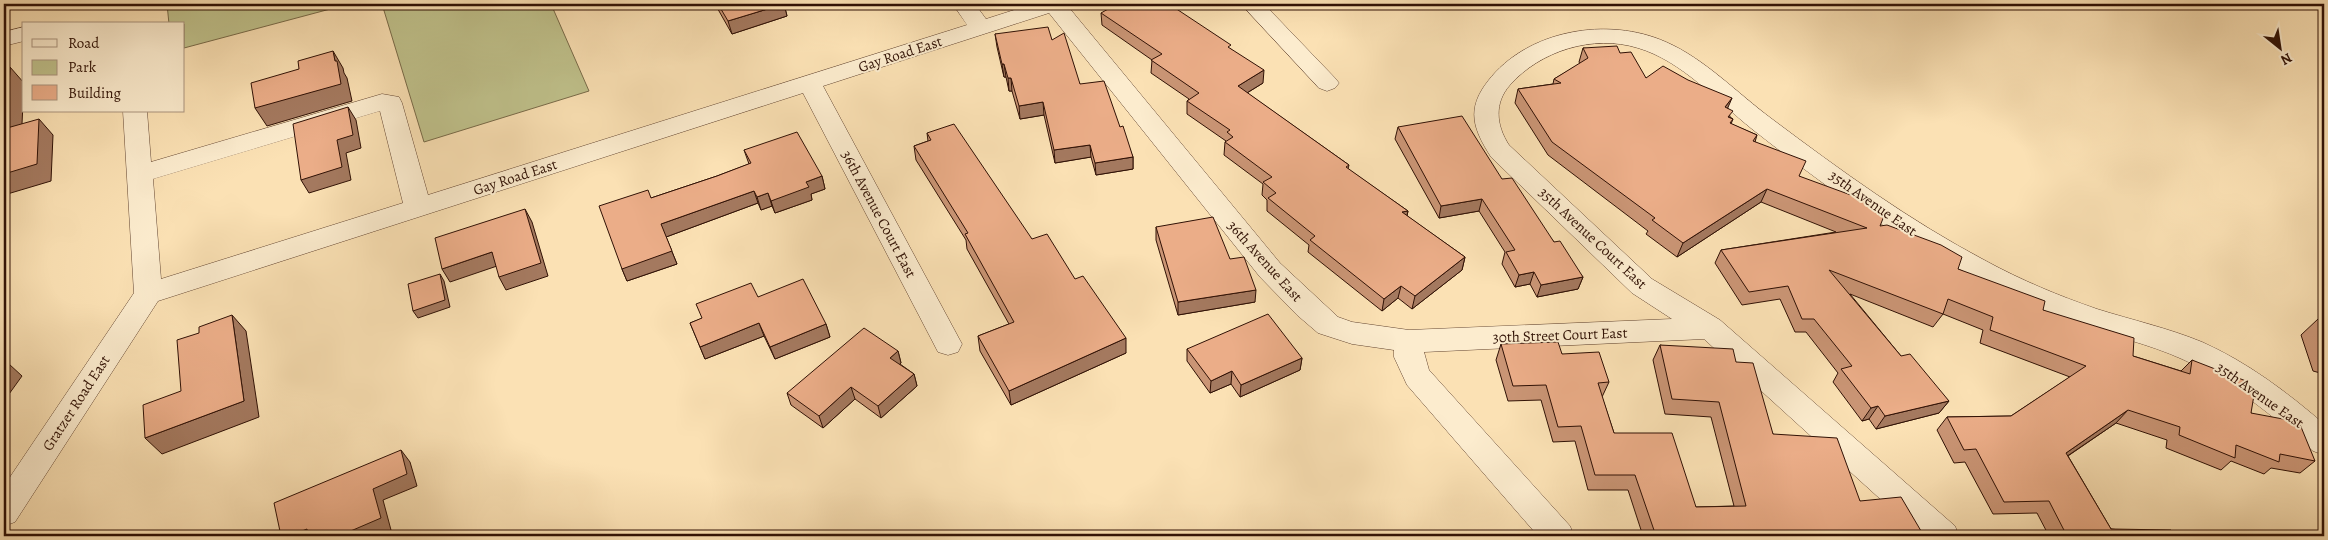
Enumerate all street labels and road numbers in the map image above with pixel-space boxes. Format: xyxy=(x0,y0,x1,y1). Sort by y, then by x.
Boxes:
street label: Gay Road East xyxy=(856,31,944,77)
street label: 36th Avenue Court East xyxy=(837,147,921,281)
street label: Gay Road East xyxy=(471,154,559,200)
street label: 35th Avenue East xyxy=(1825,165,1921,241)
street label: 35th Avenue Court East xyxy=(1535,183,1651,293)
street label: 36th Avenue East xyxy=(1223,216,1307,306)
street label: 30th Street Court East xyxy=(1492,323,1628,347)
street label: Gratzer Road East xyxy=(38,351,114,455)
street label: 35th Avenue East xyxy=(2212,357,2308,433)

